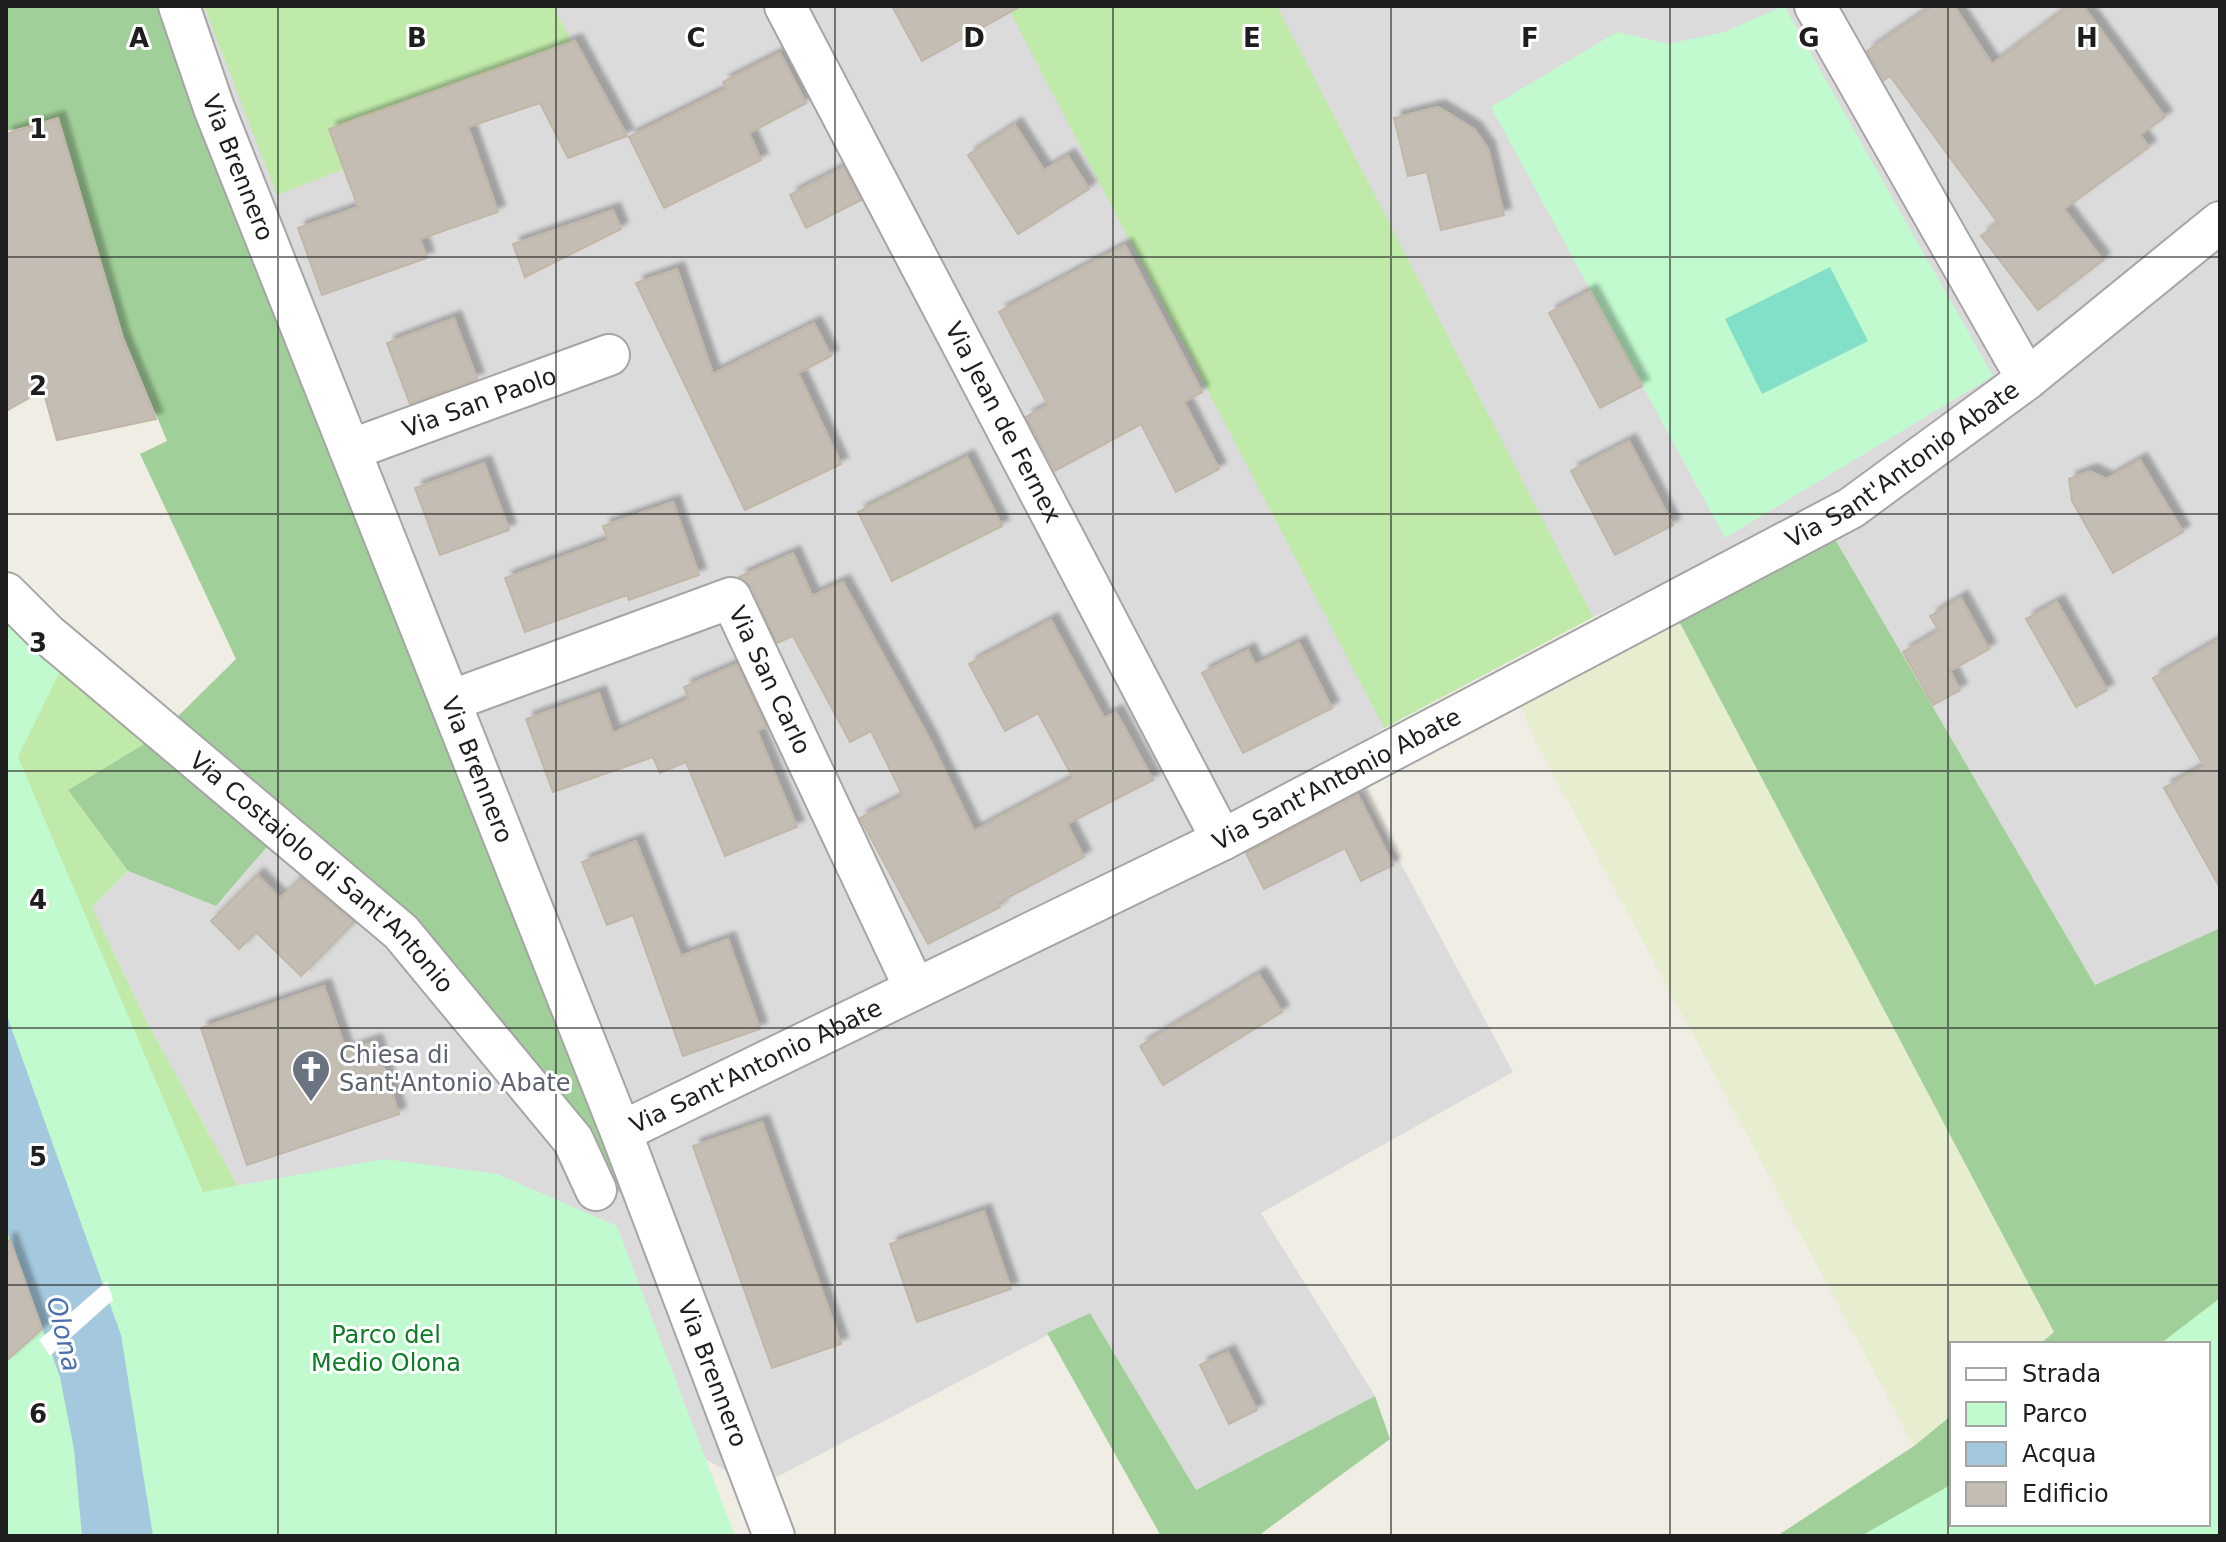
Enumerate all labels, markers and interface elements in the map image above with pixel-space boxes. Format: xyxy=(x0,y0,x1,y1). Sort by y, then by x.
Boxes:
text: A xyxy=(129,23,149,53)
text: B xyxy=(407,23,427,53)
text: C xyxy=(686,23,706,53)
text: D xyxy=(963,23,985,53)
text: E xyxy=(1243,23,1261,53)
text: F xyxy=(1521,23,1539,53)
text: G xyxy=(1798,23,1820,53)
text: H xyxy=(2076,23,2098,53)
street label: Via Brennero xyxy=(196,91,279,245)
text: 1 xyxy=(29,114,47,144)
street label: Via Jean de Fernex xyxy=(939,317,1067,527)
street label: Via San Paolo xyxy=(399,361,560,443)
text: 2 xyxy=(29,371,47,401)
street label: Via Sant'Antonio Abate xyxy=(1781,376,2025,554)
street label: Via San Carlo xyxy=(723,602,816,759)
text: 3 xyxy=(29,628,47,658)
street label: Via Brennero xyxy=(435,693,519,847)
street label: Via Sant'Antonio Abate xyxy=(1208,702,1466,856)
street label: Via Costaiolo di Sant'Antonio xyxy=(184,746,459,998)
text: 4 xyxy=(29,885,47,915)
street label: Via Sant'Antonio Abate xyxy=(625,993,886,1139)
place label: Chiesa di Sant'Antonio Abate xyxy=(339,1041,571,1097)
church icon: Chiesa di Sant'Antonio Abate xyxy=(290,1048,332,1103)
text: 5 xyxy=(29,1142,47,1172)
water label: Olona xyxy=(41,1294,87,1374)
street label: Via Brennero xyxy=(672,1296,753,1451)
park label: Parco del Medio Olona xyxy=(311,1321,461,1377)
legend xyxy=(1950,1342,2210,1526)
text: Strada xyxy=(2022,1360,2101,1388)
text: 6 xyxy=(29,1399,47,1429)
text: Parco xyxy=(2022,1400,2087,1428)
text: Acqua xyxy=(2022,1440,2096,1468)
text: Edificio xyxy=(2022,1480,2109,1508)

